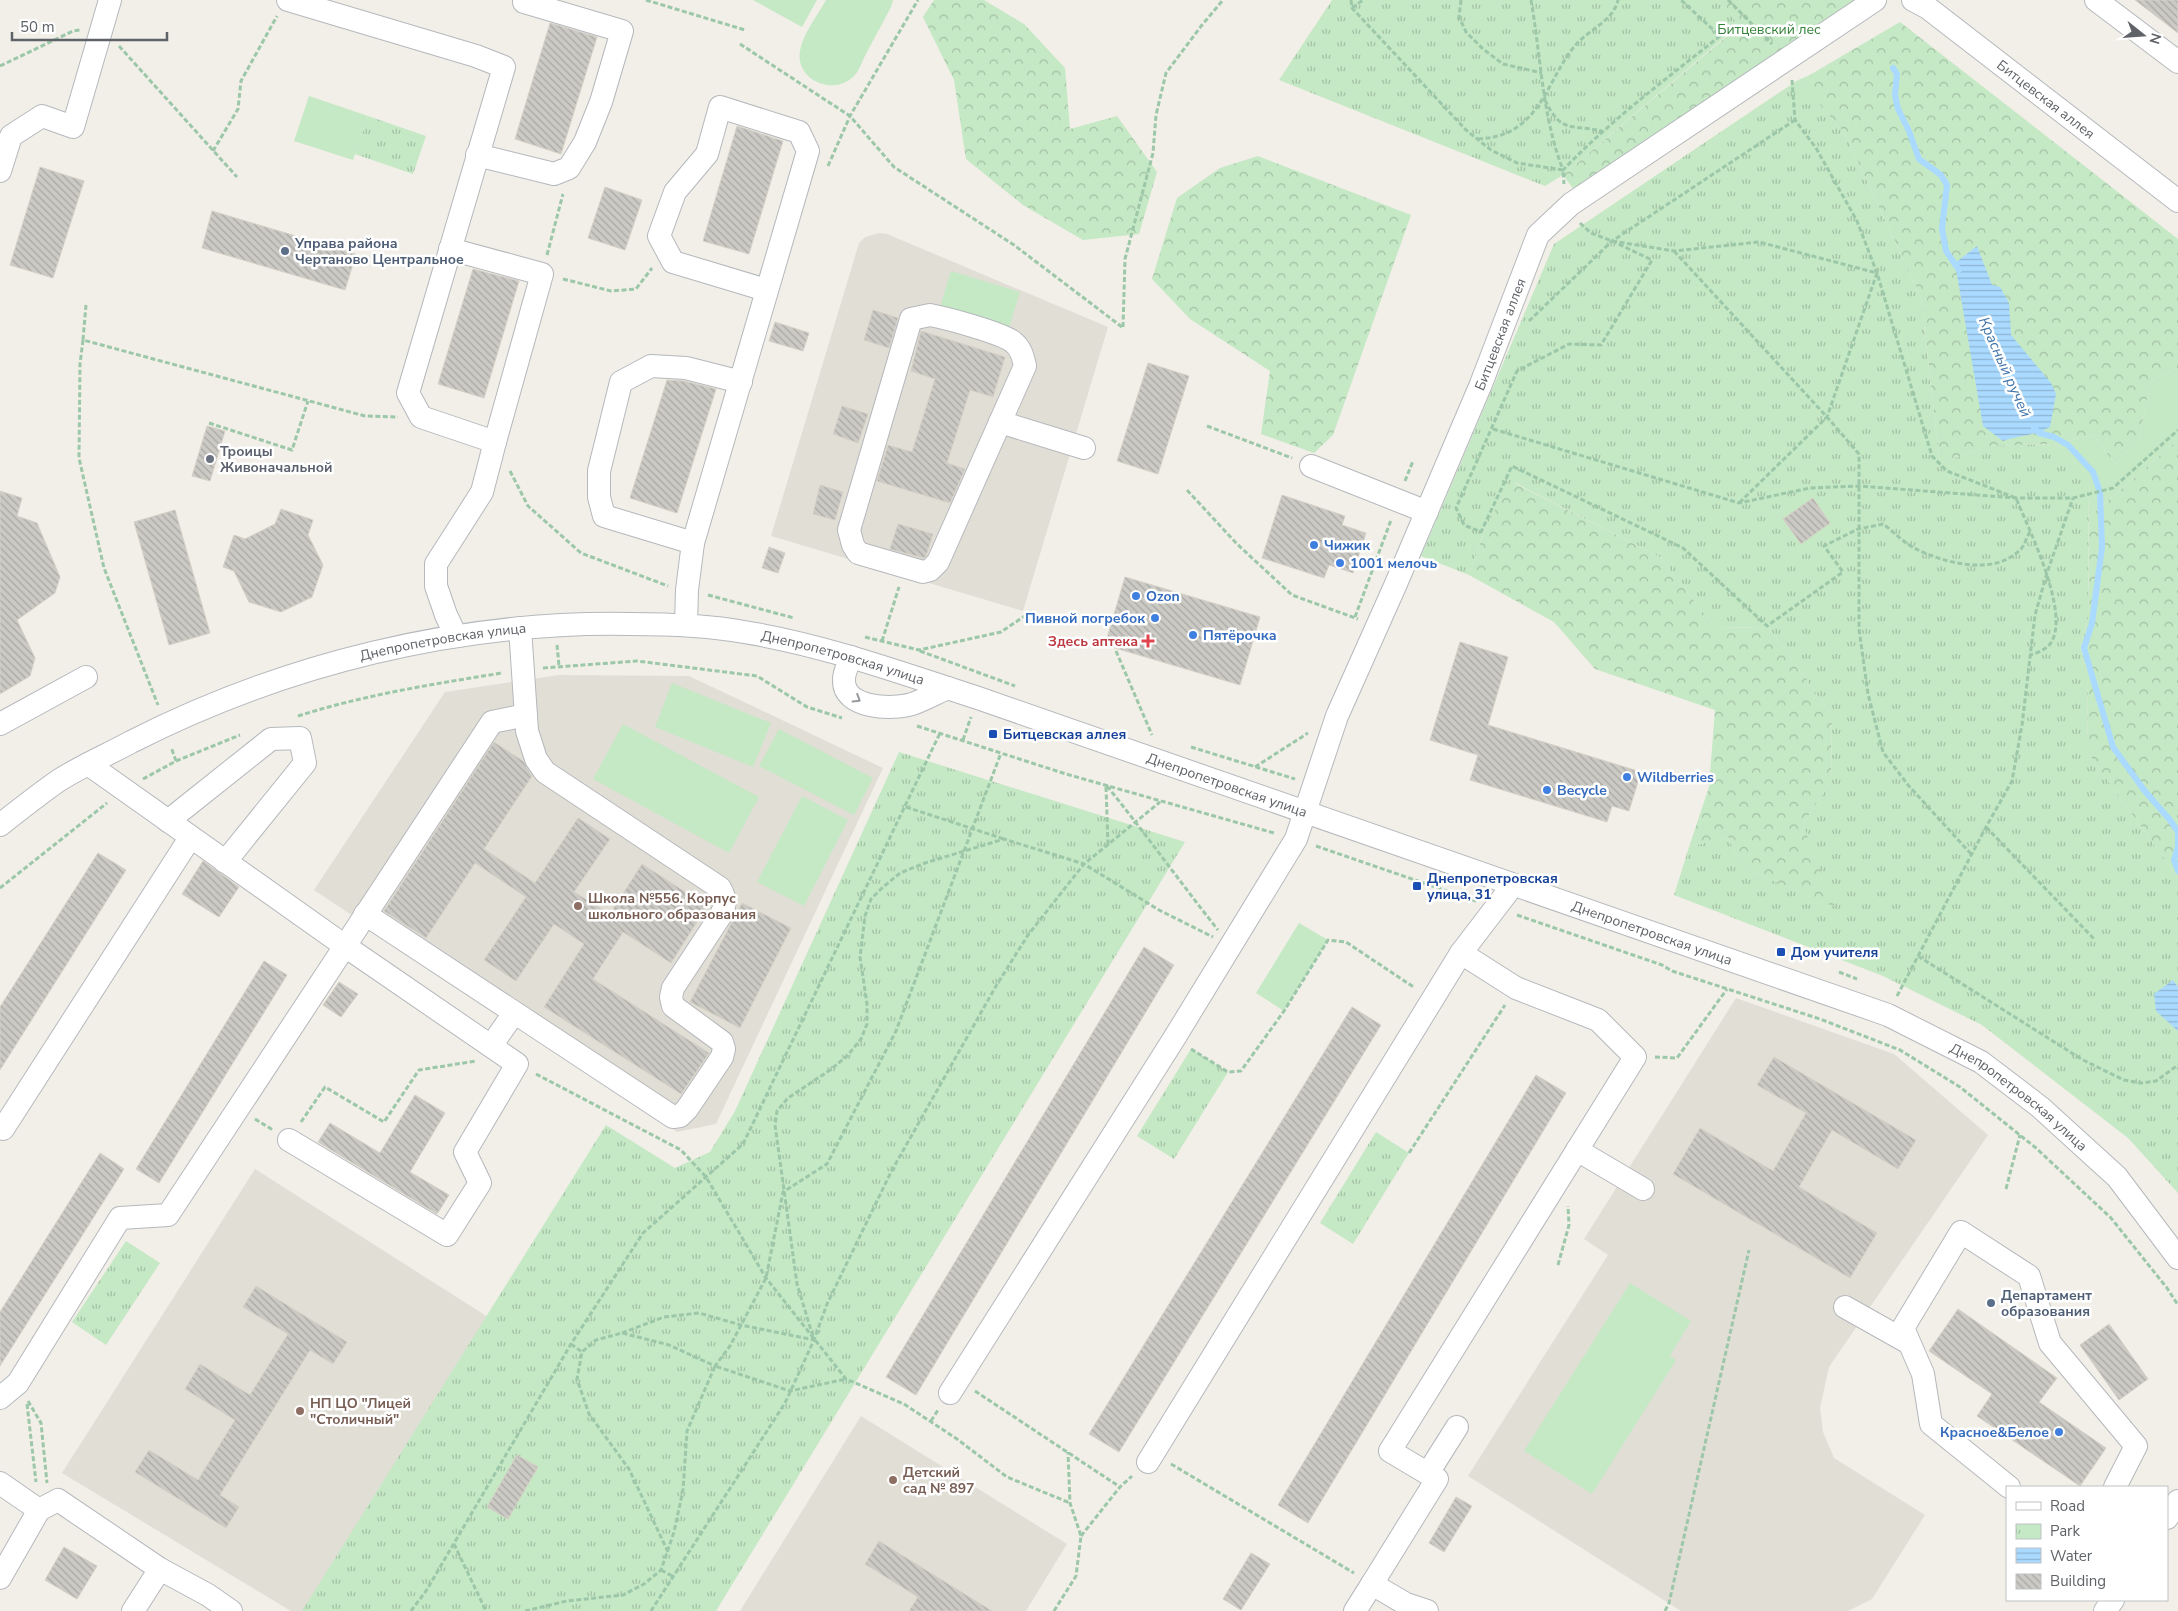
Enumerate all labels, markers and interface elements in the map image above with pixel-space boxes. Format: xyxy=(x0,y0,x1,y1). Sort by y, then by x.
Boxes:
scale bar xyxy=(12,10,168,42)
north arrow xyxy=(2118,10,2168,60)
text: 50 m xyxy=(20,17,55,37)
park label: Битцевский лес xyxy=(1717,20,1821,39)
text: N xyxy=(2144,31,2166,46)
street label: Битцевская аллея xyxy=(1993,55,2099,143)
place label: Управа района Чертаново Центральное xyxy=(294,234,464,269)
marker: Управа района Чертаново Центральное xyxy=(279,245,291,257)
street label: Битцевская аллея xyxy=(1470,275,1530,393)
water label: Красный ручей xyxy=(1974,314,2036,421)
place label: Троицы Живоначальной xyxy=(220,442,332,477)
marker: Троицы Живоначальной xyxy=(204,453,216,465)
place label: Чижик xyxy=(1324,536,1370,555)
marker: Чижик xyxy=(1308,539,1320,551)
place label: 1001 мелочь xyxy=(1350,554,1437,573)
marker: 1001 мелочь xyxy=(1334,557,1346,569)
place label: Ozon xyxy=(1146,587,1180,606)
marker: Ozon xyxy=(1130,590,1142,602)
place label: Пивной погребок xyxy=(1025,609,1145,628)
marker: Пивной погребок xyxy=(1149,612,1161,624)
street label: Днепропетровская улица xyxy=(358,618,527,665)
street label: Днепропетровская улица xyxy=(760,626,927,689)
place label: Пятёрочка xyxy=(1203,626,1277,645)
marker: Пятёрочка xyxy=(1187,629,1199,641)
place label: Здесь аптека xyxy=(1048,632,1138,651)
marker: Здесь аптека xyxy=(1142,635,1154,647)
one-way arrow xyxy=(851,692,860,702)
place label: Битцевская аллея xyxy=(1003,725,1126,744)
marker: Битцевская аллея xyxy=(987,728,999,740)
street label: Днепропетровская улица xyxy=(1144,748,1310,822)
place label: Wildberries xyxy=(1637,768,1714,787)
marker: Wildberries xyxy=(1621,771,1633,783)
place label: Becycle xyxy=(1557,781,1607,800)
marker: Becycle xyxy=(1541,784,1553,796)
place label: Днепропетровская улица, 31 xyxy=(1427,869,1558,904)
marker: Днепропетровская улица, 31 xyxy=(1411,880,1423,892)
place label: Школа №556. Корпус школьного образования xyxy=(588,889,756,924)
street label: Днепропетровская улица xyxy=(1569,896,1735,970)
marker: Школа №556. Корпус школьного образования xyxy=(572,900,584,912)
place label: Дом учителя xyxy=(1791,943,1878,962)
marker: Дом учителя xyxy=(1775,946,1787,958)
street label: Днепропетровская улица xyxy=(1947,1038,2092,1155)
place label: Департамент образования xyxy=(2001,1286,2092,1321)
marker: Департамент образования xyxy=(1985,1297,1997,1309)
place label: НП ЦО "Лицей "Столичный" xyxy=(310,1394,411,1429)
marker: НП ЦО "Лицей "Столичный" xyxy=(294,1405,306,1417)
place label: Красное&Белое xyxy=(1940,1423,2049,1442)
marker: Красное&Белое xyxy=(2053,1426,2065,1438)
place label: Детский сад № 897 xyxy=(903,1463,975,1498)
marker: Детский сад № 897 xyxy=(887,1474,899,1486)
legend xyxy=(2006,1486,2168,1601)
text: Road xyxy=(2050,1496,2085,1516)
text: Park xyxy=(2050,1521,2080,1541)
text: Water xyxy=(2050,1546,2093,1566)
text: Building xyxy=(2050,1571,2106,1591)

